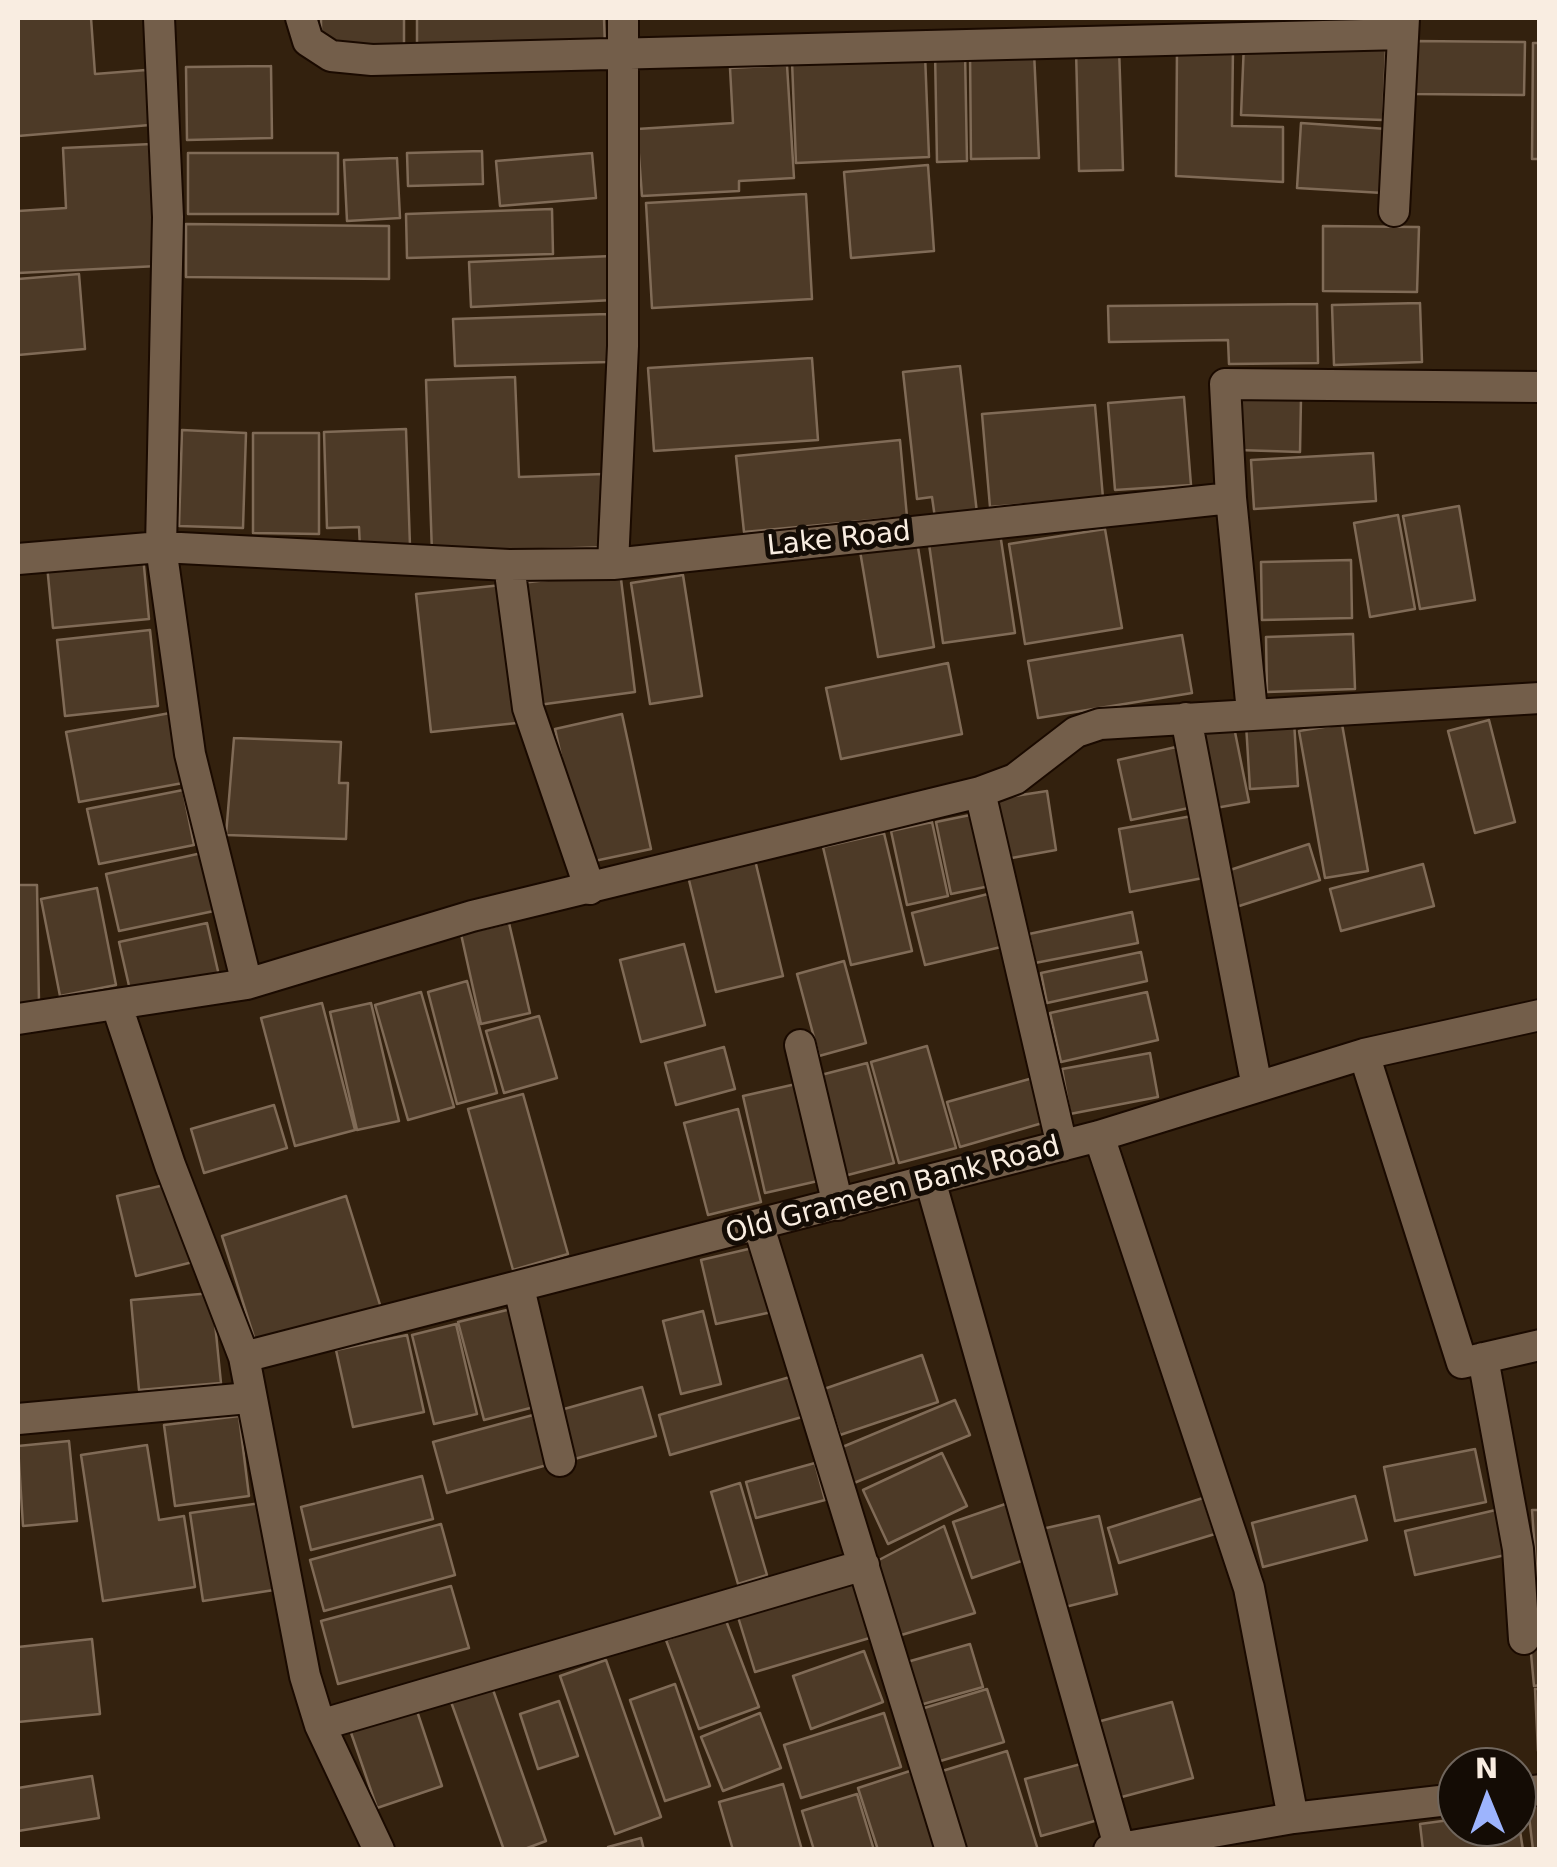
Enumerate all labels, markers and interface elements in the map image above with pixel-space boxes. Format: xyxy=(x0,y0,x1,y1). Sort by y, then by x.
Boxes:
street label: Lake Road xyxy=(765,516,913,564)
street label: Old Grameen Bank Road xyxy=(722,1130,1064,1252)
north arrow xyxy=(1437,1747,1537,1847)
text: N xyxy=(1474,1752,1499,1785)

